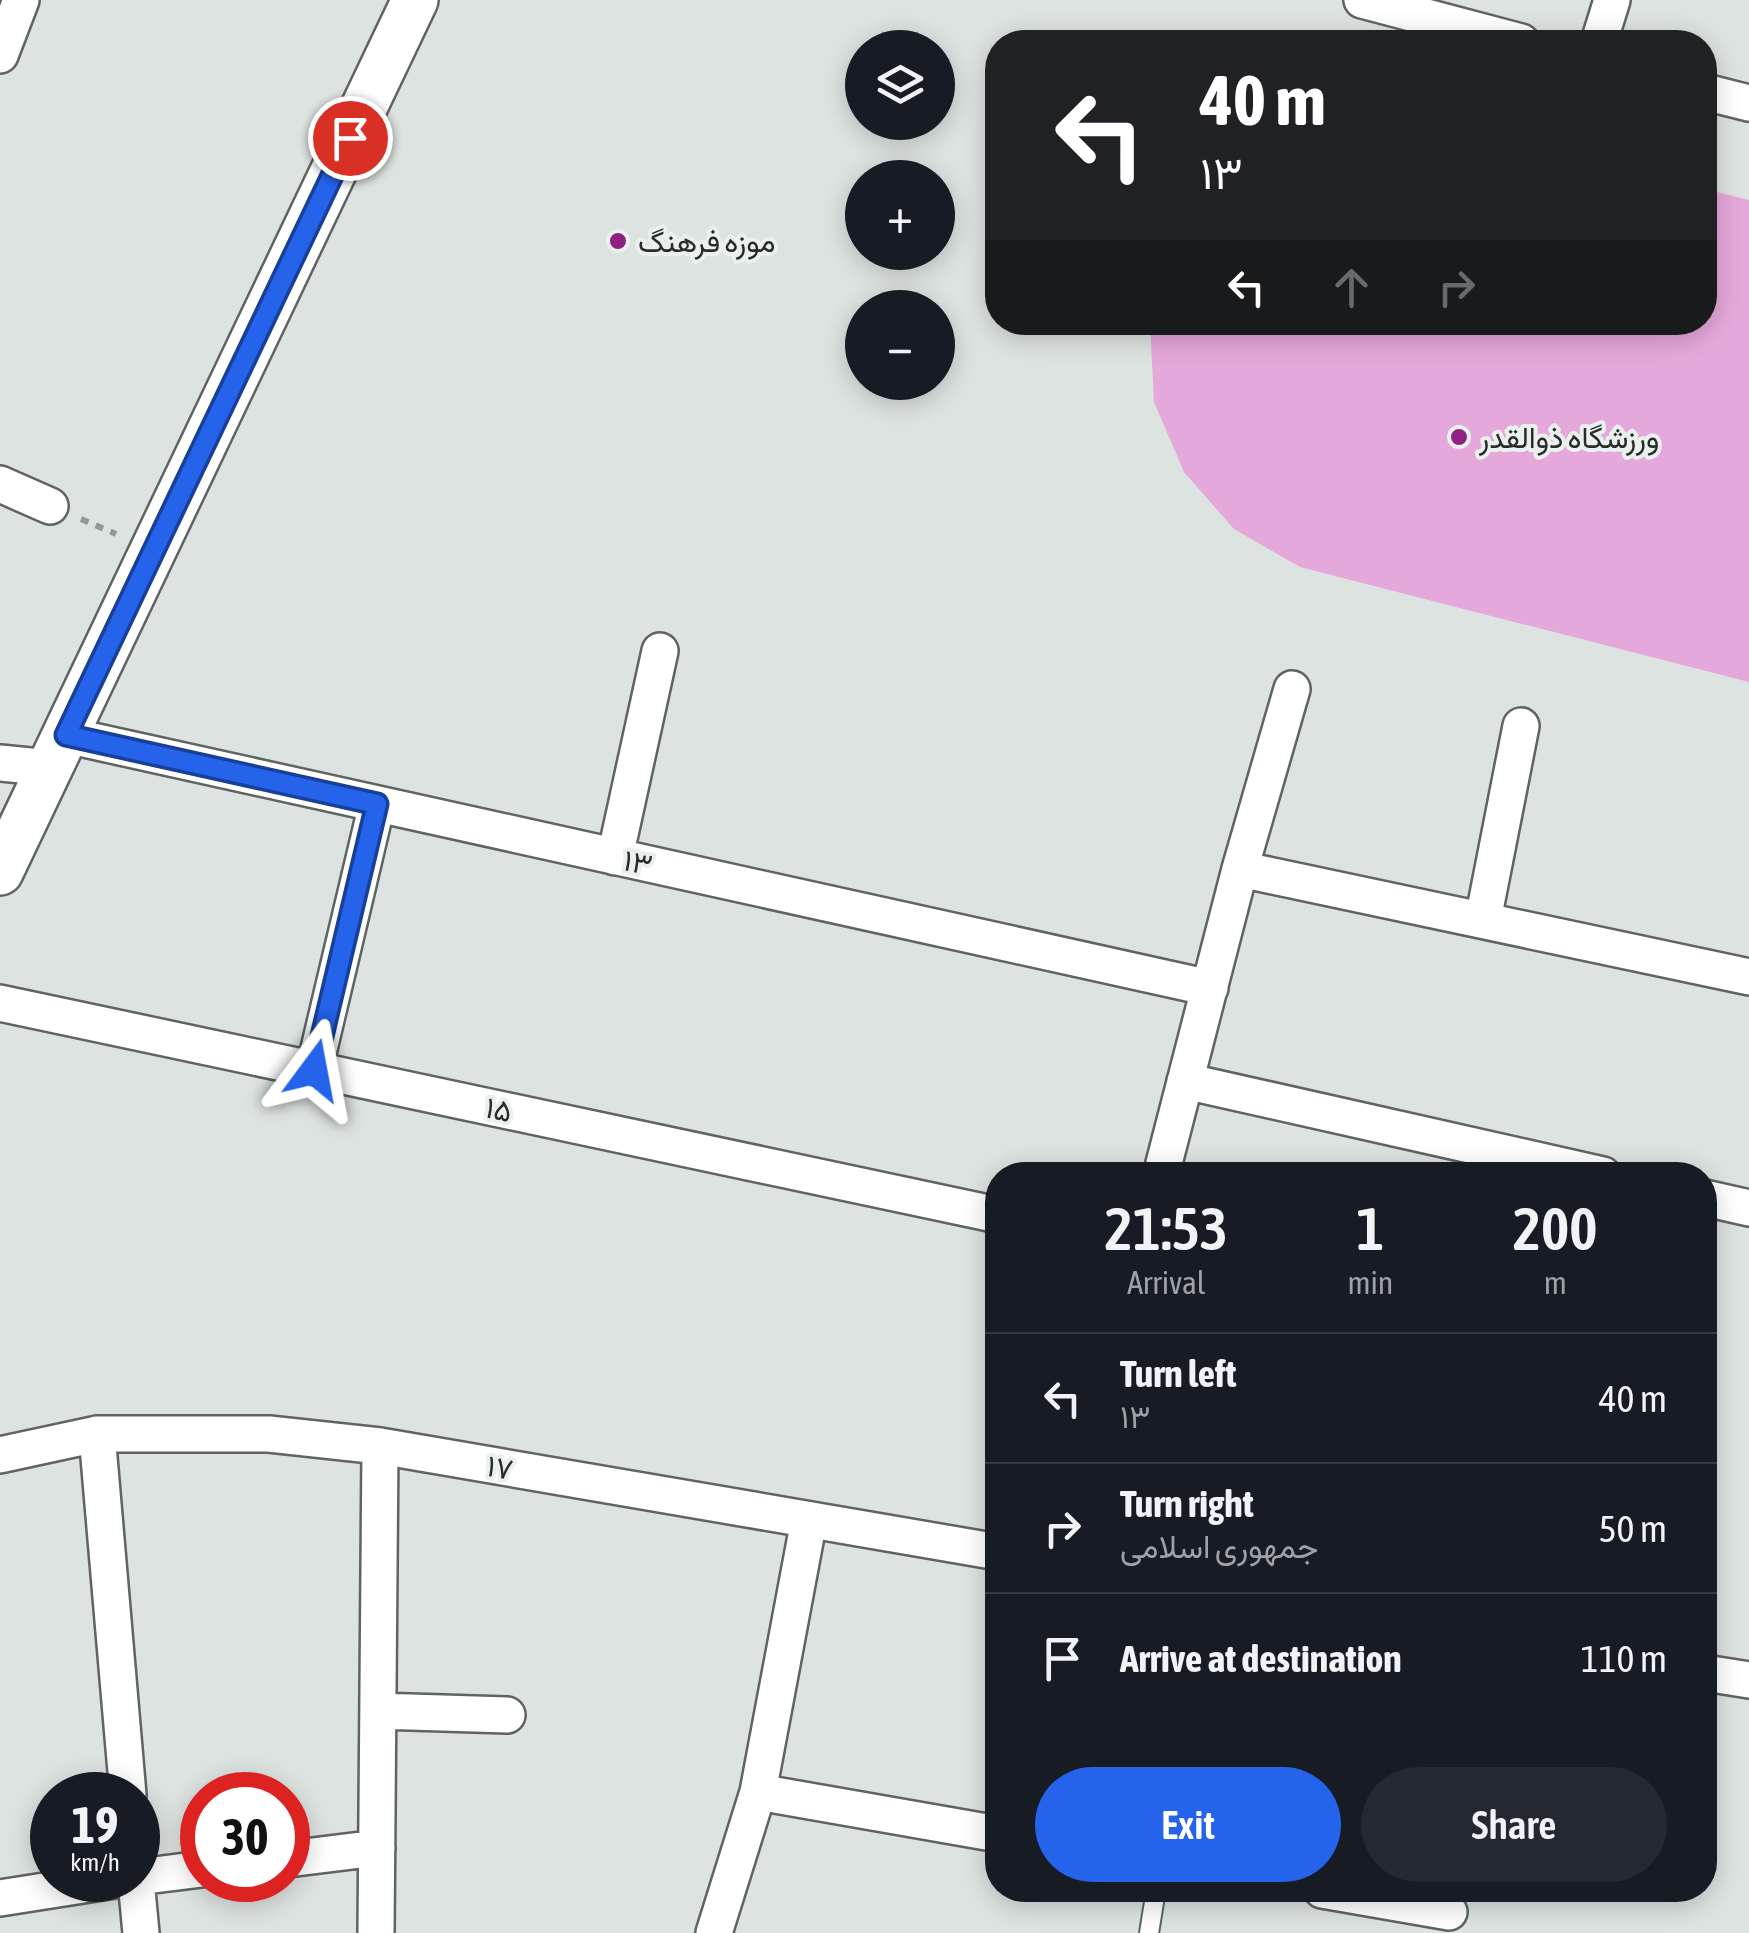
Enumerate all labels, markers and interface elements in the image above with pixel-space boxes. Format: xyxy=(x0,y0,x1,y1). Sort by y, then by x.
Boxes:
map controls xyxy=(845,30,955,400)
button: layers xyxy=(845,30,955,140)
text: 40 m xyxy=(1200,60,1326,140)
icon: left xyxy=(1035,70,1165,200)
pin xyxy=(308,96,393,181)
icon: arrive xyxy=(323,111,378,166)
text: ۱۳ xyxy=(1200,147,1243,199)
button: + xyxy=(845,160,955,270)
place label: موزه فرهنگ xyxy=(638,224,776,260)
marker: موزه فرهنگ xyxy=(607,230,629,252)
icon: left xyxy=(1219,260,1274,315)
icon: ahead xyxy=(1324,260,1379,315)
icon: right xyxy=(1429,260,1484,315)
button: − xyxy=(845,290,955,400)
place label: ورزشگاه ذوالقدر xyxy=(1478,420,1659,456)
marker: ورزشگاه ذوالقدر xyxy=(1448,426,1470,448)
street label: ۱۳ xyxy=(621,842,655,882)
position arrow xyxy=(262,1018,366,1122)
street label: ۱۵ xyxy=(483,1090,515,1128)
text: 21:53 xyxy=(1104,1194,1228,1263)
text: 1 xyxy=(1356,1194,1385,1263)
text: 200 xyxy=(1513,1194,1597,1263)
text: Arrival xyxy=(1127,1264,1205,1301)
text: min xyxy=(1347,1264,1393,1301)
text: m xyxy=(1544,1264,1567,1301)
text: Turn left xyxy=(1120,1352,1236,1395)
icon: left xyxy=(1035,1371,1090,1426)
text: 40 m xyxy=(1599,1377,1667,1420)
text: ۱۳ xyxy=(1120,1398,1150,1435)
street label: ۱۷ xyxy=(484,1448,516,1486)
text: Turn right xyxy=(1120,1482,1254,1525)
icon: right xyxy=(1035,1501,1090,1556)
text: 50 m xyxy=(1599,1507,1667,1550)
text: جمهوری اسلامی xyxy=(1120,1528,1318,1565)
icon: arrive xyxy=(1035,1631,1090,1686)
text: Arrive at destination xyxy=(1120,1637,1402,1680)
text: 110 m xyxy=(1581,1637,1667,1680)
button: Exit xyxy=(1035,1767,1341,1882)
button: Share xyxy=(1361,1767,1667,1882)
speed limit sign: 30 xyxy=(180,1772,310,1902)
text: 19 xyxy=(71,1796,118,1854)
text: km/h xyxy=(70,1848,120,1876)

